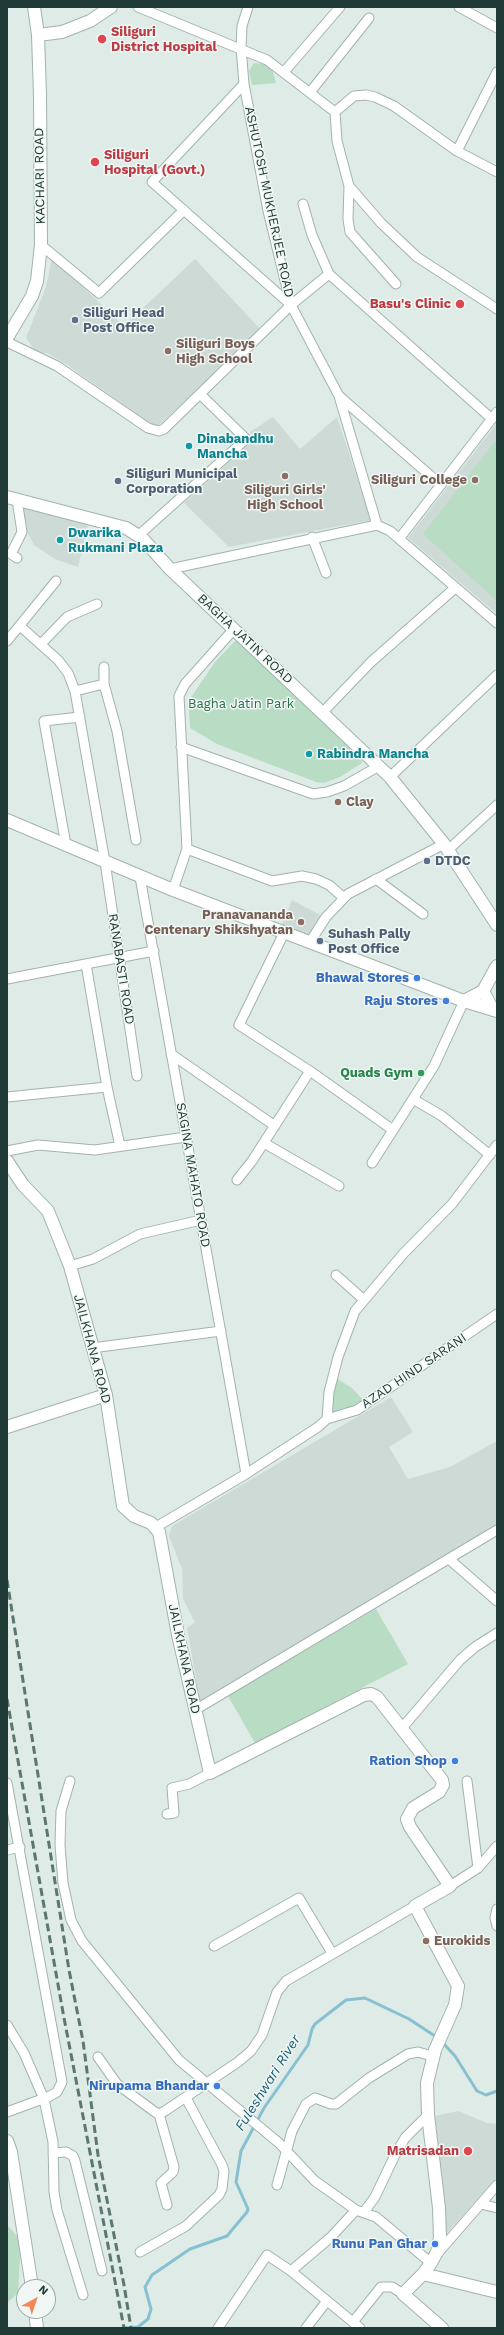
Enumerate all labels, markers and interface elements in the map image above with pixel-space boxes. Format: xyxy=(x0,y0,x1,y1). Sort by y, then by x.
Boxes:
place label: Siliguri District Hospital xyxy=(111,24,217,55)
marker: Siliguri District Hospital xyxy=(96,33,108,45)
street label: ASHUTOSH MUKHERJEE ROAD xyxy=(241,105,297,299)
street label: KACHARI ROAD xyxy=(31,127,49,225)
place label: Siliguri Hospital (Govt.) xyxy=(104,147,205,178)
marker: Siliguri Hospital (Govt.) xyxy=(89,156,101,168)
place label: Basu's Clinic xyxy=(370,296,451,312)
marker: Basu's Clinic xyxy=(454,298,466,310)
place label: Siliguri Head Post Office xyxy=(83,305,164,336)
marker: Siliguri Head Post Office xyxy=(70,315,80,325)
place label: Siliguri Boys High School xyxy=(176,336,255,367)
marker: Siliguri Boys High School xyxy=(163,346,173,356)
place label: Dinabandhu Mancha xyxy=(197,431,274,462)
marker: Dinabandhu Mancha xyxy=(184,441,194,451)
place label: Siliguri Municipal Corporation xyxy=(126,466,237,497)
marker: Siliguri Girls' High School xyxy=(280,471,290,481)
place label: Siliguri College xyxy=(371,472,467,488)
marker: Siliguri College xyxy=(470,475,480,485)
marker: Siliguri Municipal Corporation xyxy=(113,476,123,486)
place label: Siliguri Girls' High School xyxy=(244,482,326,513)
place label: Dwarika Rukmani Plaza xyxy=(68,525,163,556)
marker: Dwarika Rukmani Plaza xyxy=(55,535,65,545)
street label: BAGHA JATIN ROAD xyxy=(194,591,296,687)
park label: Bagha Jatin Park xyxy=(188,696,294,712)
place label: Rabindra Mancha xyxy=(317,746,429,762)
marker: Rabindra Mancha xyxy=(304,749,314,759)
place label: Clay xyxy=(346,794,374,810)
marker: Clay xyxy=(333,797,343,807)
place label: DTDC xyxy=(435,853,471,869)
marker: DTDC xyxy=(422,856,432,866)
place label: Pranavananda Centenary Shikshyatan xyxy=(144,907,293,938)
street label: RANABASTI ROAD xyxy=(105,912,137,1026)
marker: Pranavananda Centenary Shikshyatan xyxy=(296,917,306,927)
place label: Suhash Pally Post Office xyxy=(328,926,411,957)
marker: Suhash Pally Post Office xyxy=(315,936,325,946)
place label: Bhawal Stores xyxy=(316,970,409,986)
marker: Bhawal Stores xyxy=(412,973,422,983)
place label: Raju Stores xyxy=(364,993,438,1009)
marker: Raju Stores xyxy=(441,996,451,1006)
place label: Quads Gym xyxy=(340,1065,413,1081)
marker: Quads Gym xyxy=(416,1068,426,1078)
street label: SAGINA MAHATO ROAD xyxy=(173,1101,213,1249)
street label: JAILKHANA ROAD xyxy=(70,1293,114,1405)
street label: AZAD HIND SARANI xyxy=(359,1330,469,1412)
street label: JAILKHANA ROAD xyxy=(165,1602,203,1716)
place label: Ration Shop xyxy=(369,1753,447,1769)
marker: Ration Shop xyxy=(450,1756,460,1766)
place label: Eurokids xyxy=(434,1933,490,1949)
marker: Eurokids xyxy=(421,1936,431,1946)
water label: Fuleshwari River xyxy=(232,2032,304,2134)
place label: Nirupama Bhandar xyxy=(89,2078,209,2094)
marker: Nirupama Bhandar xyxy=(212,2081,222,2091)
place label: Matrisadan xyxy=(387,2143,459,2159)
marker: Matrisadan xyxy=(462,2145,474,2157)
place label: Runu Pan Ghar xyxy=(332,2236,427,2252)
marker: Runu Pan Ghar xyxy=(430,2239,440,2249)
north arrow xyxy=(16,2279,56,2319)
text: N xyxy=(36,2283,51,2298)

